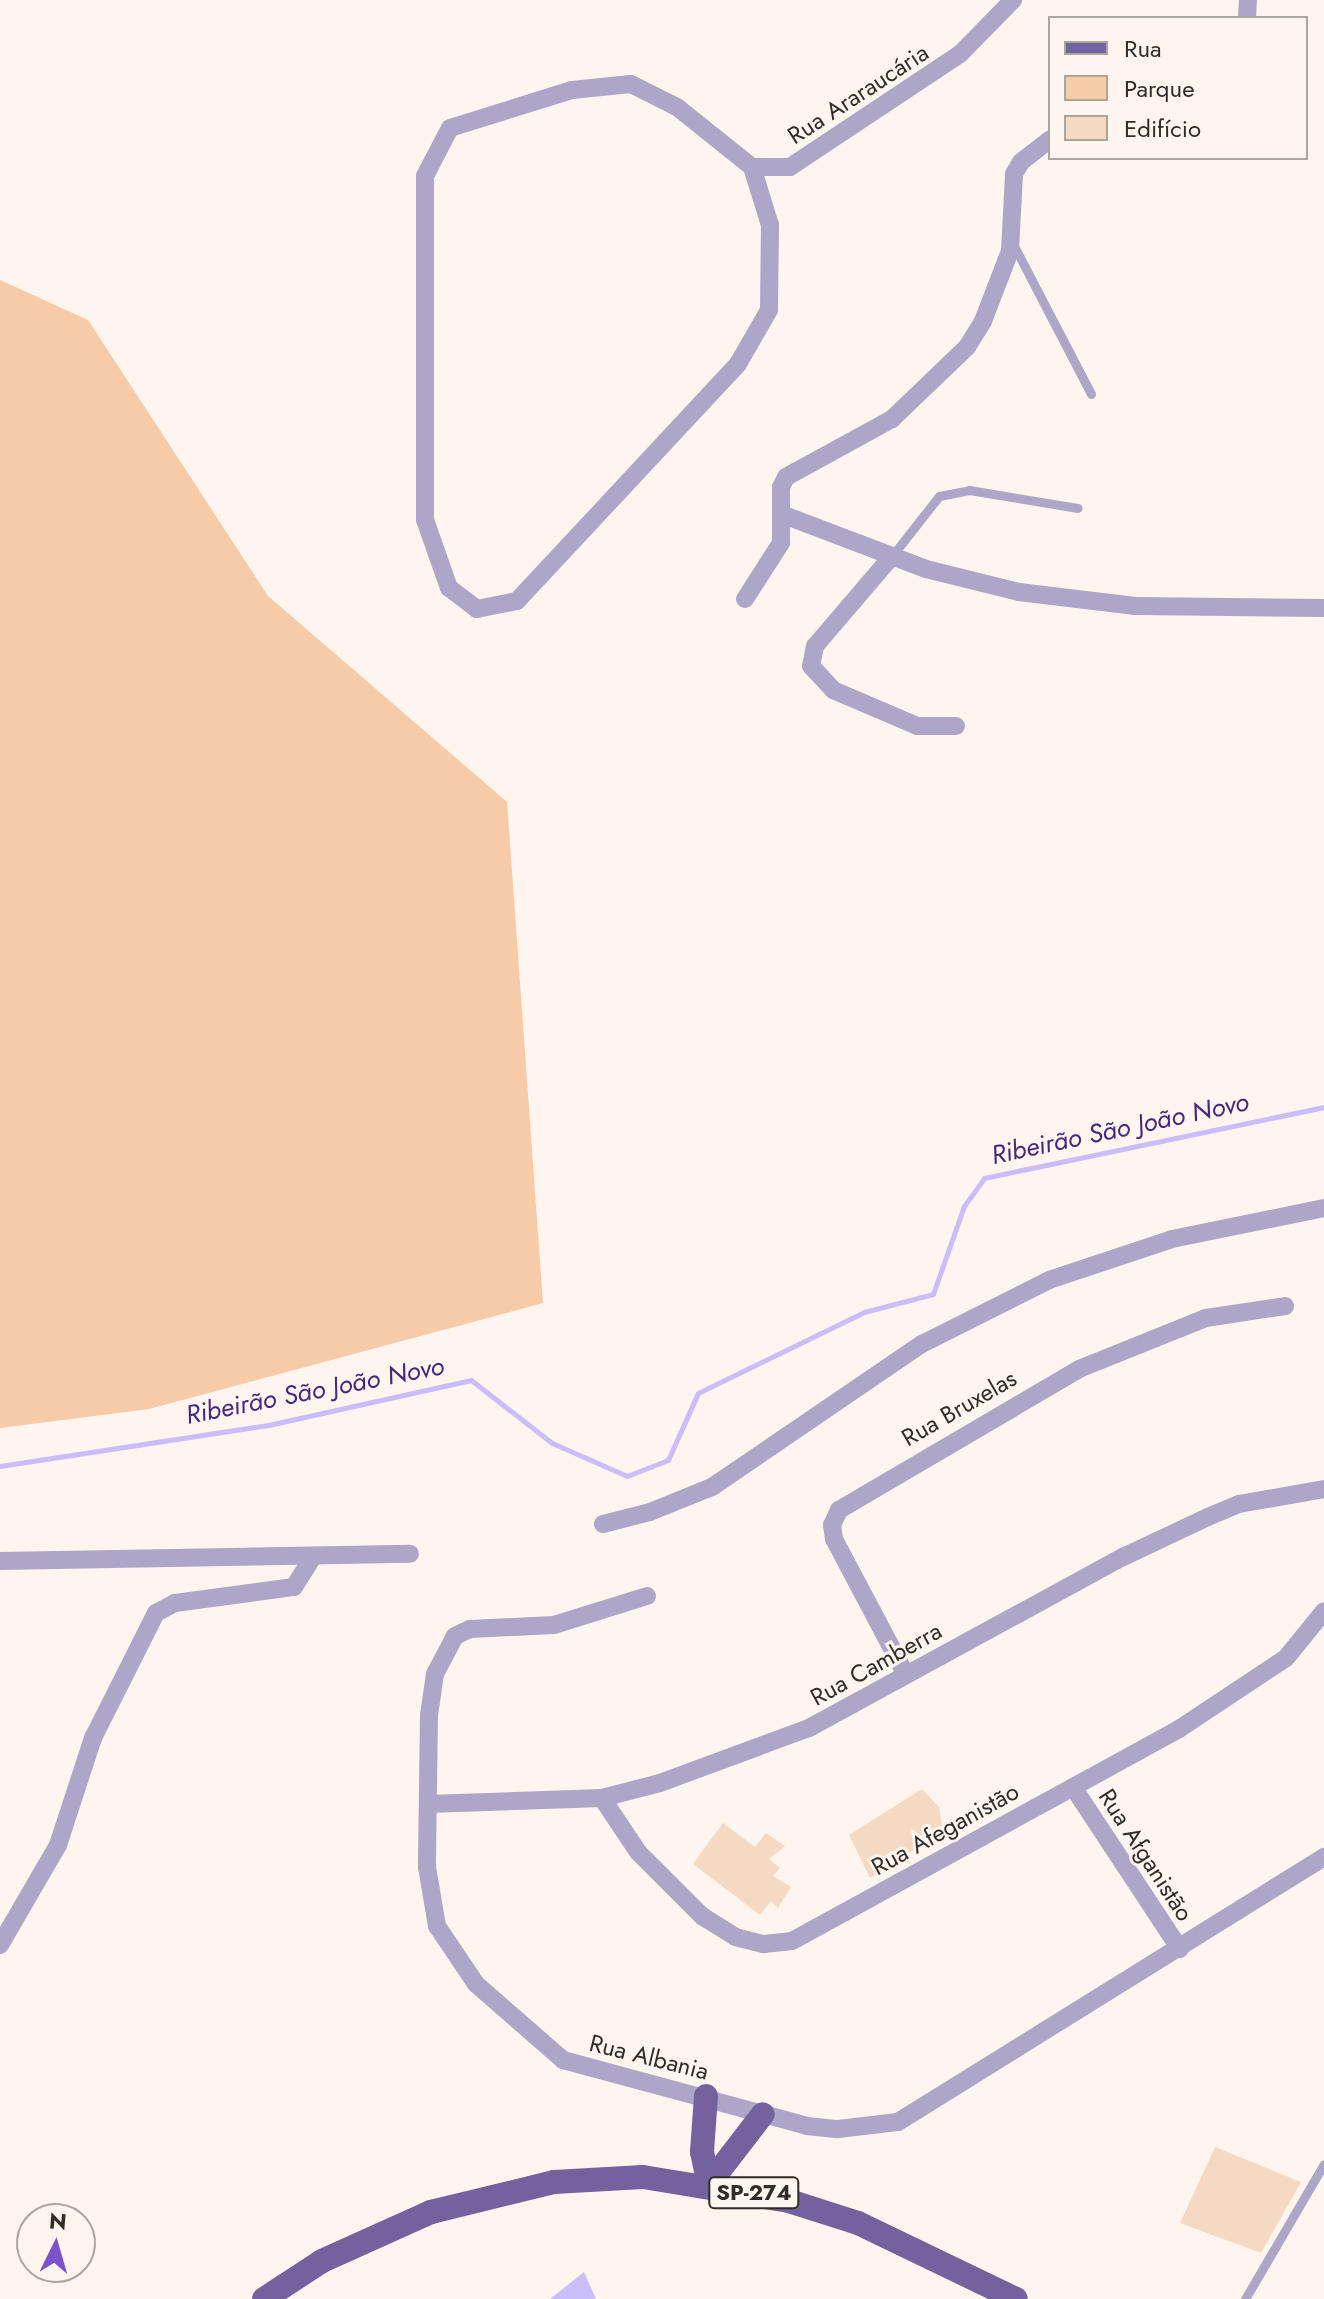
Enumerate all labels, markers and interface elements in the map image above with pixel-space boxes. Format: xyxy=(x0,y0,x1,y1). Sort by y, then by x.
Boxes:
legend xyxy=(1048,16,1308,160)
text: Rua xyxy=(1124,31,1162,66)
street label: Rua Araraucária xyxy=(782,38,934,150)
text: Parque xyxy=(1124,71,1195,106)
text: Edifício xyxy=(1124,111,1201,146)
water label: Ribeirão São João Novo xyxy=(988,1086,1252,1172)
water label: Ribeirão São João Novo xyxy=(183,1351,447,1431)
street label: Rua Bruxelas xyxy=(896,1364,1022,1452)
street label: Rua Camberra xyxy=(805,1616,947,1712)
street label: Rua Afeganistão xyxy=(866,1777,1024,1881)
street label: Rua Afganistão xyxy=(1093,1784,1199,1926)
street label: Rua Albania xyxy=(586,2028,712,2086)
road number: SP-274 xyxy=(708,2175,800,2211)
north arrow xyxy=(16,2203,96,2283)
text: N xyxy=(48,2204,68,2238)

